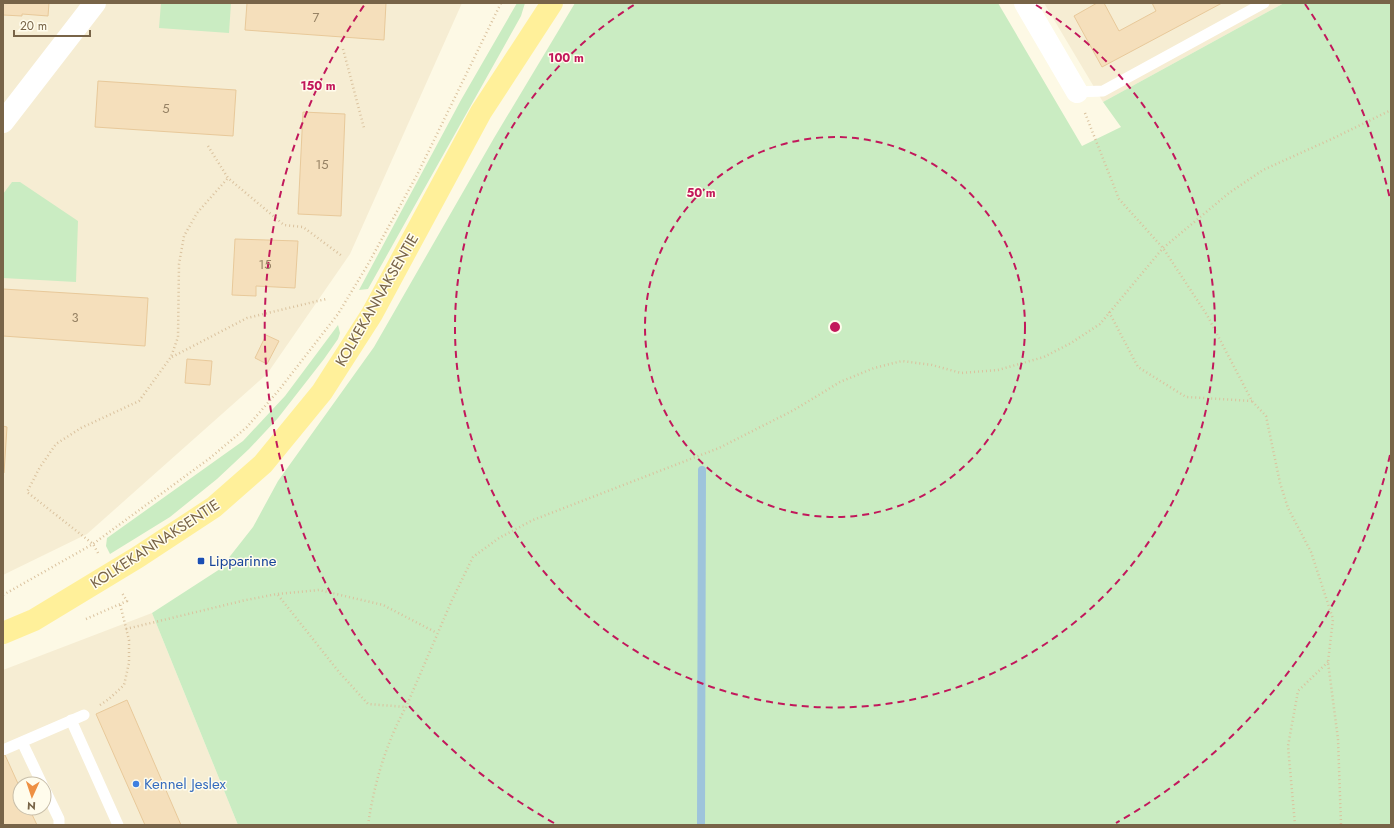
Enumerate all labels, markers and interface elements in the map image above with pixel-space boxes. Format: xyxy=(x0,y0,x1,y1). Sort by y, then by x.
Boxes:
house number: 7 xyxy=(313,8,320,27)
scale bar xyxy=(14,12,90,38)
text: 20 m xyxy=(20,17,47,35)
text: 100 m xyxy=(548,49,584,67)
text: 150 m xyxy=(300,77,336,95)
house number: 5 xyxy=(162,99,170,118)
house number: 15 xyxy=(315,155,329,174)
text: 50 m xyxy=(686,184,716,202)
street label: KOLKEKANNAKSENTIE xyxy=(330,230,424,370)
house number: 15 xyxy=(258,255,272,274)
house number: 3 xyxy=(71,308,79,327)
centre of rings xyxy=(828,320,842,334)
street label: KOLKEKANNAKSENTIE xyxy=(86,494,224,594)
place label: Lipparinne xyxy=(209,550,277,572)
marker: Lipparinne xyxy=(196,556,206,566)
place label: Kennel Jeslex xyxy=(144,773,226,795)
north arrow xyxy=(12,776,52,816)
marker: Kennel Jeslex xyxy=(131,779,141,789)
text: N xyxy=(27,798,36,814)

